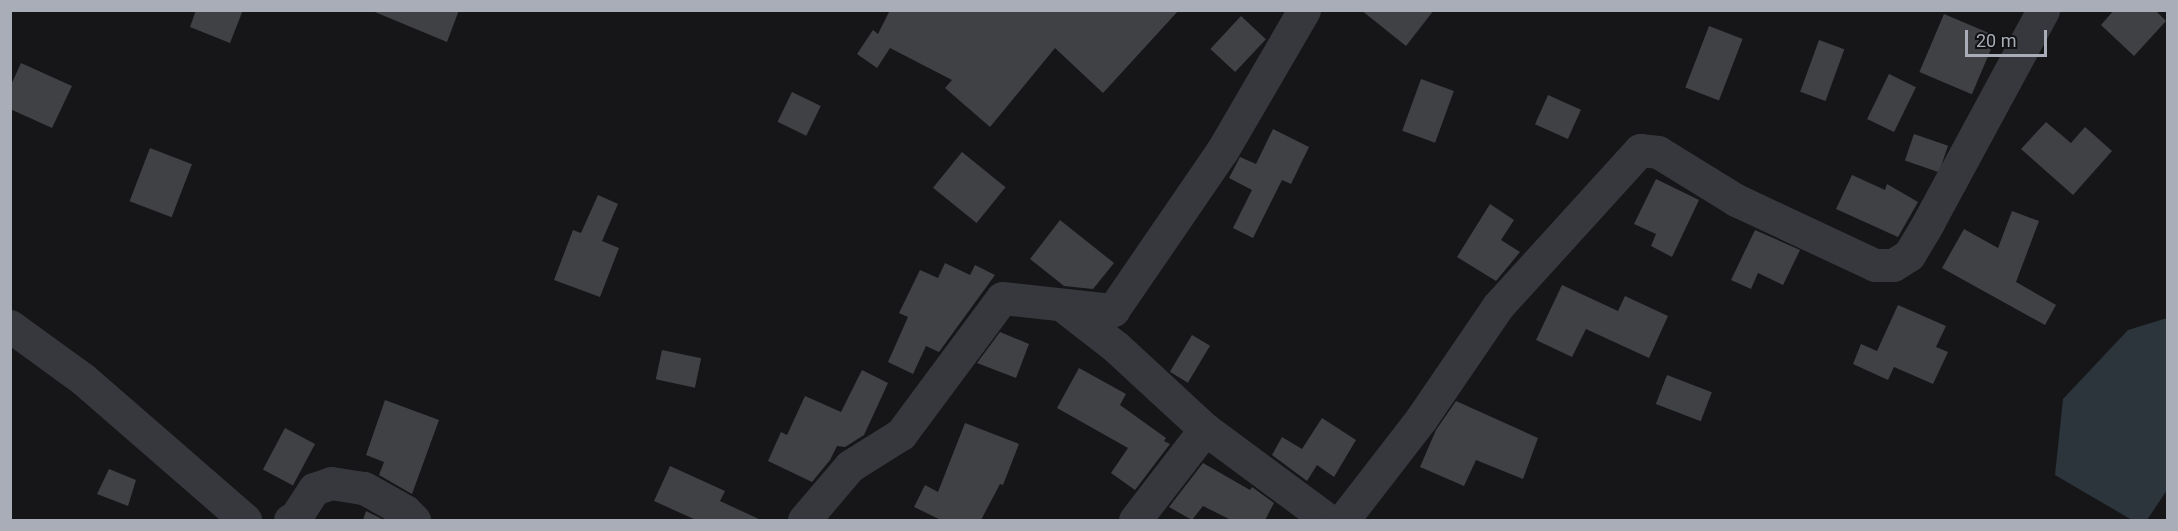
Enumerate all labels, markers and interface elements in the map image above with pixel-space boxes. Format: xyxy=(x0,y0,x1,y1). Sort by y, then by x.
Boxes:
scale bar xyxy=(1968,18,2050,56)
text: 20 m xyxy=(1976,30,2016,51)

